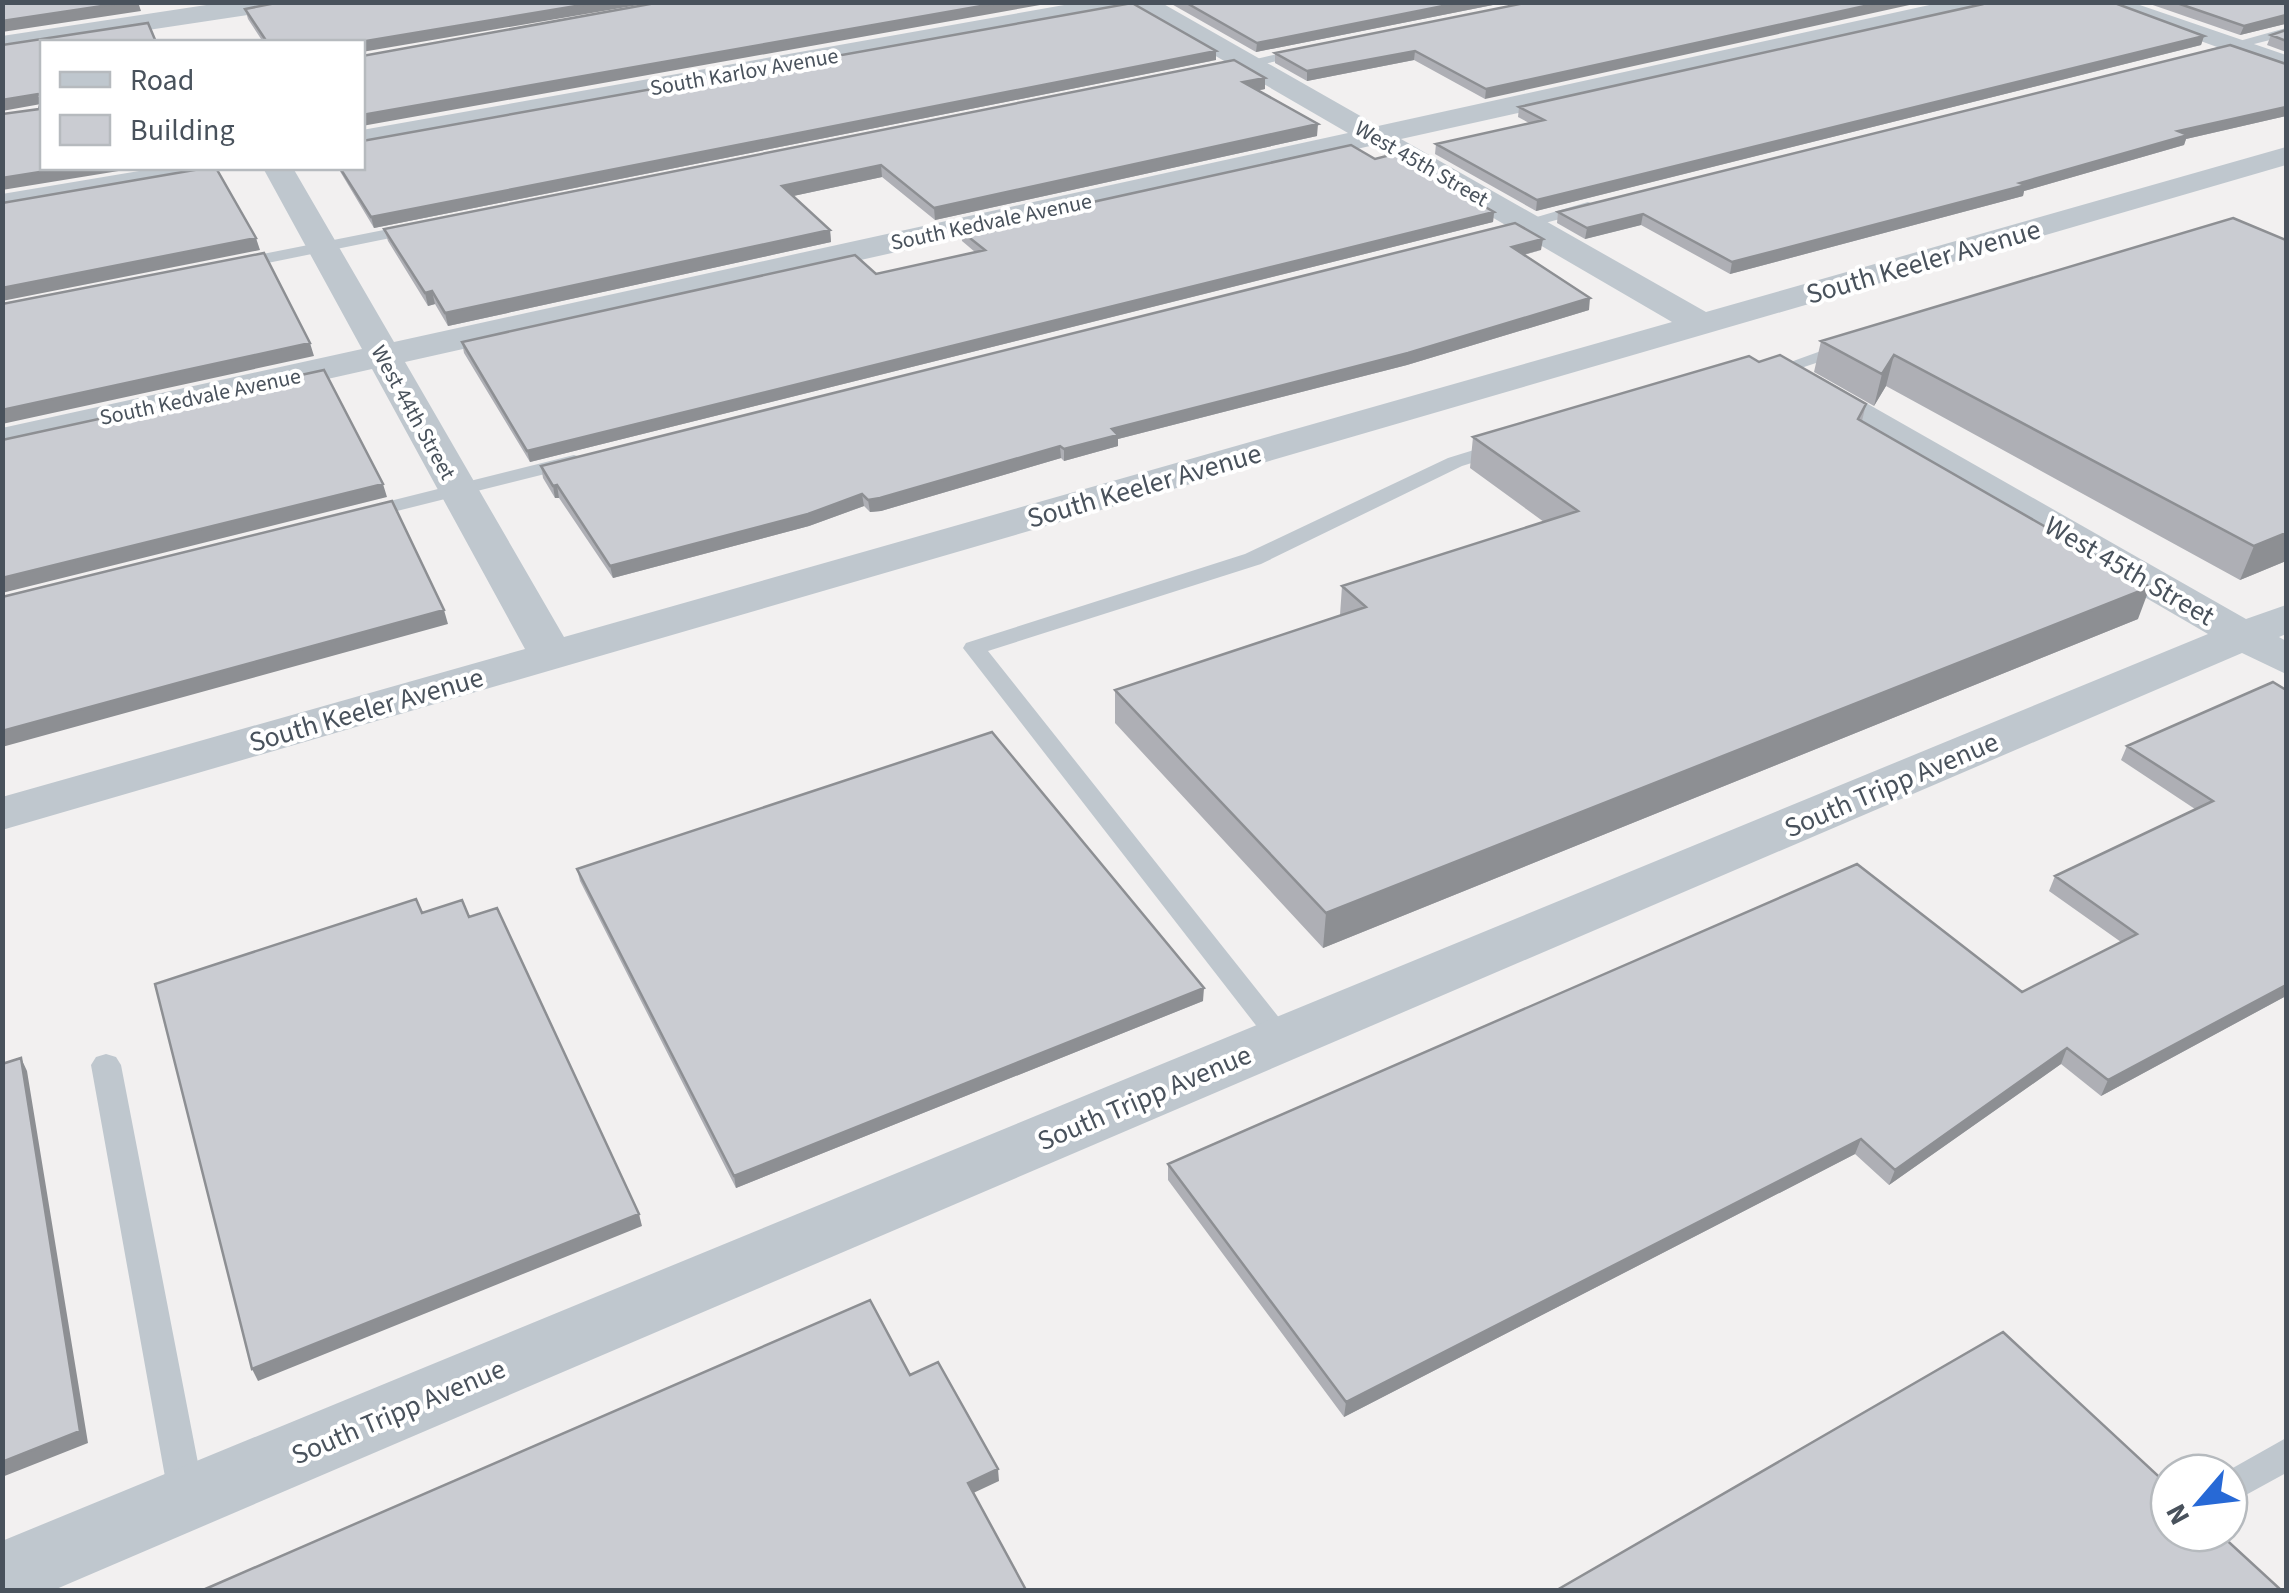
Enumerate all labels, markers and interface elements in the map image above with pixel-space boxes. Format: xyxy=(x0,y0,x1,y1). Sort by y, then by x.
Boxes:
legend xyxy=(40,40,365,170)
street label: South Karlov Avenue xyxy=(647,40,841,104)
text: Road xyxy=(130,59,194,102)
text: Building xyxy=(130,109,235,152)
street label: West 45th Street xyxy=(1349,113,1495,215)
street label: South Kedvale Avenue xyxy=(888,185,1095,259)
street label: South Keeler Avenue xyxy=(1801,209,2045,315)
street label: West 44th Street xyxy=(363,339,464,486)
street label: South Kedvale Avenue xyxy=(97,360,304,434)
street label: South Keeler Avenue xyxy=(1022,433,1266,539)
street label: West 45th Street xyxy=(2037,506,2222,636)
street label: South Keeler Avenue xyxy=(244,657,488,763)
street label: South Tripp Avenue xyxy=(1778,722,2005,848)
street label: South Tripp Avenue xyxy=(1031,1035,1258,1161)
street label: South Tripp Avenue xyxy=(285,1349,512,1475)
north arrow xyxy=(2149,1453,2249,1553)
text: N xyxy=(2156,1497,2200,1532)

